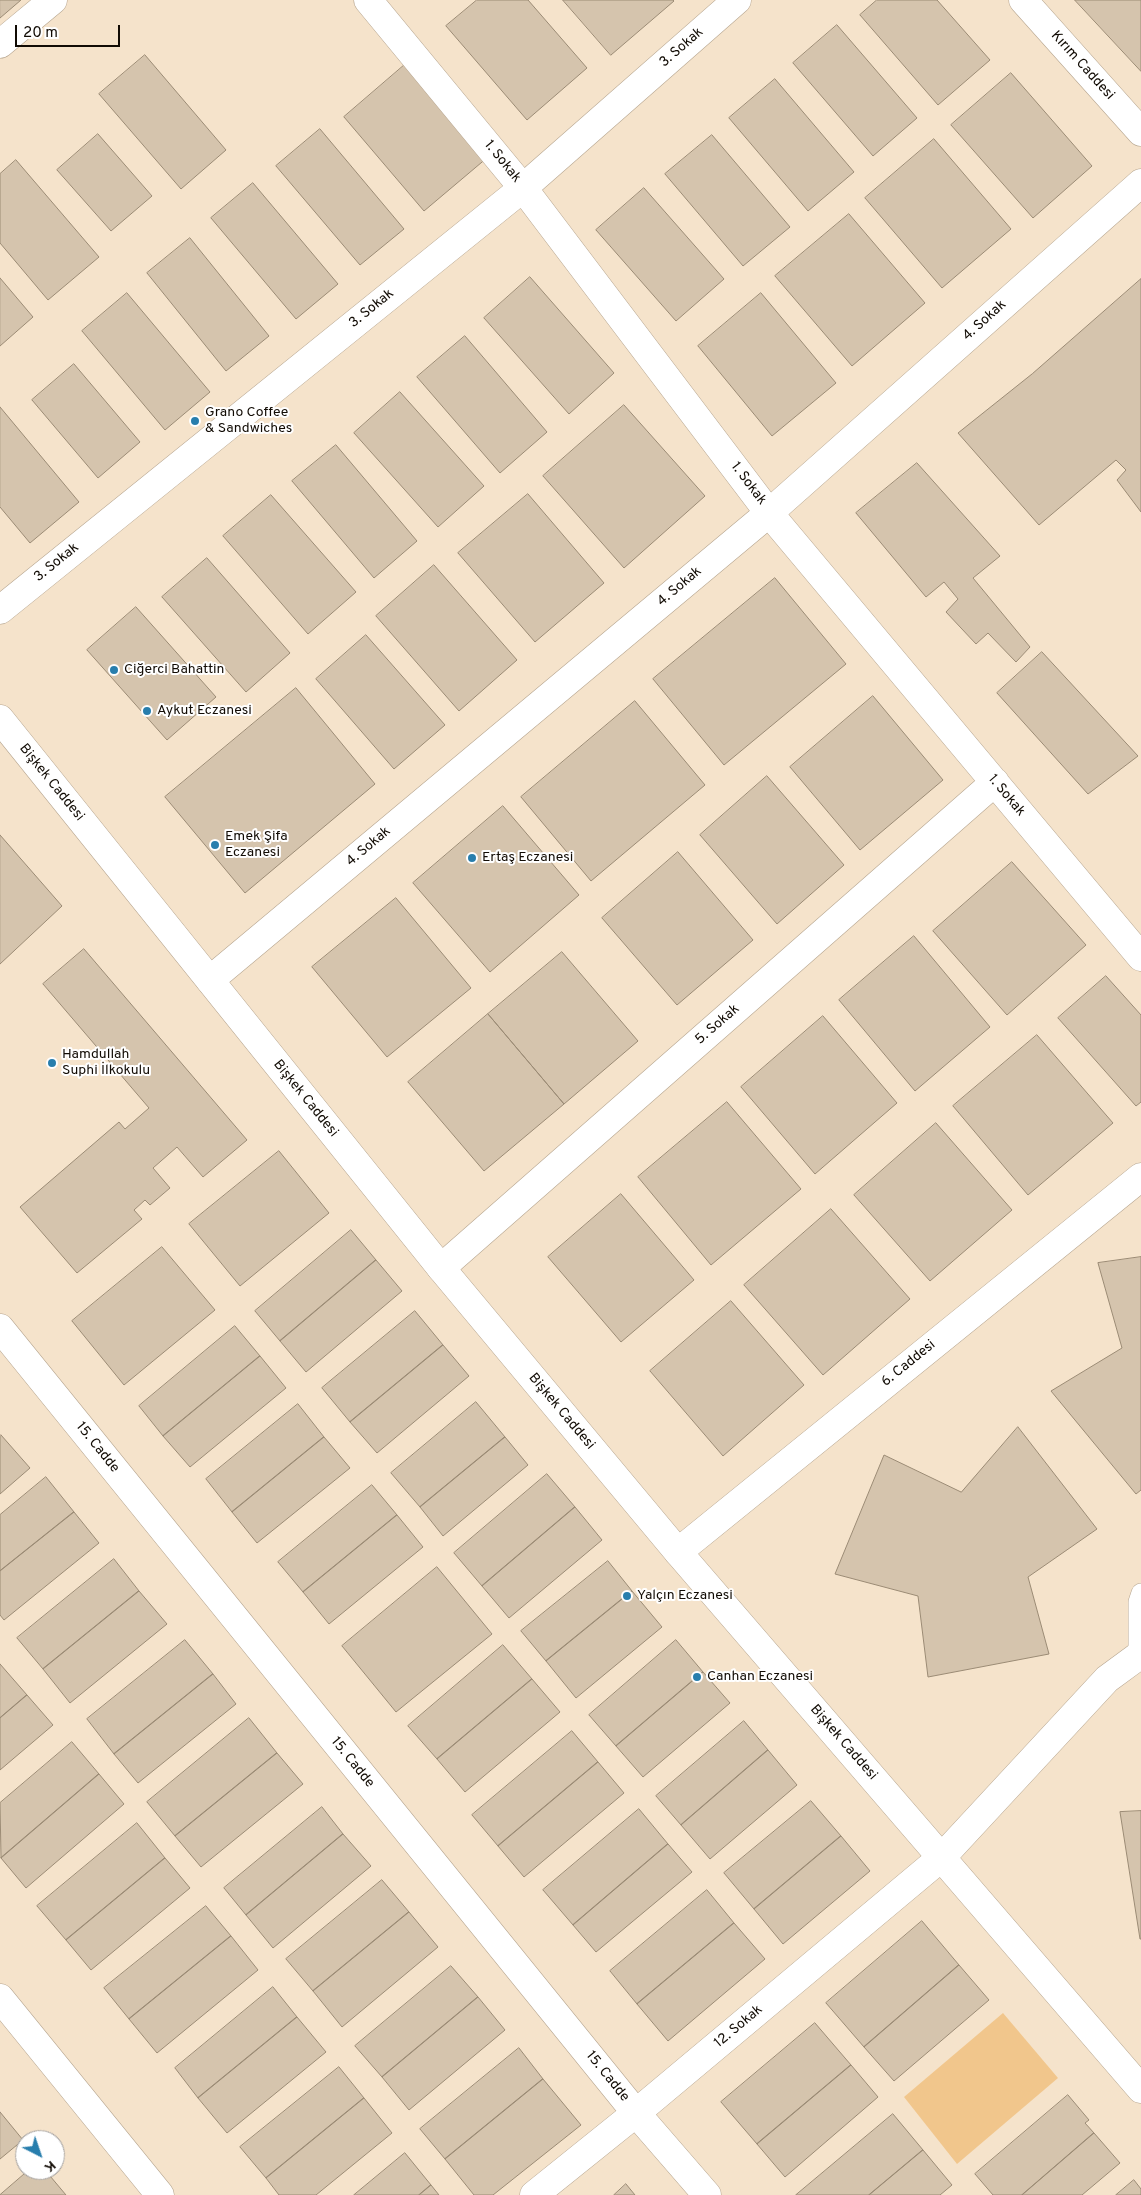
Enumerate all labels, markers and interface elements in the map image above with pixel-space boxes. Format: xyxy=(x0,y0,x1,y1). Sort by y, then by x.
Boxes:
scale bar xyxy=(18,15,122,47)
text: 20 m xyxy=(23,24,58,43)
street label: 3. Sokak xyxy=(657,24,707,72)
street label: Kırım Caddesi xyxy=(1047,28,1117,104)
street label: 1. Sokak xyxy=(480,138,524,186)
street label: 3. Sokak xyxy=(346,286,398,332)
street label: 4. Sokak xyxy=(960,297,1010,345)
place label: Grano Coffee & Sandwiches xyxy=(205,405,292,438)
marker: Grano Coffee & Sandwiches xyxy=(189,415,201,427)
street label: 1. Sokak xyxy=(726,459,770,509)
street label: 3. Sokak xyxy=(31,540,83,586)
street label: 4. Sokak xyxy=(654,564,706,610)
place label: Ciğerci Bahattin xyxy=(124,662,224,678)
marker: Ciğerci Bahattin xyxy=(108,664,120,676)
place label: Aykut Eczanesi xyxy=(157,703,252,719)
marker: Aykut Eczanesi xyxy=(141,705,153,717)
street label: Bişkek Caddesi xyxy=(15,741,87,825)
street label: 1. Sokak xyxy=(984,772,1028,820)
street label: 4. Sokak xyxy=(343,824,395,870)
place label: Emek Şifa Eczanesi xyxy=(225,829,288,862)
marker: Emek Şifa Eczanesi xyxy=(209,839,221,851)
place label: Ertaş Eczanesi xyxy=(482,850,573,866)
marker: Ertaş Eczanesi xyxy=(466,852,478,864)
street label: 5. Sokak xyxy=(693,1001,743,1049)
place label: Hamdullah Suphi İlkokulu xyxy=(62,1047,150,1080)
marker: Hamdullah Suphi İlkokulu xyxy=(46,1057,58,1069)
street label: Bişkek Caddesi xyxy=(269,1057,341,1141)
street label: 6. Caddesi xyxy=(879,1337,939,1391)
street label: Bişkek Caddesi xyxy=(524,1370,598,1454)
street label: 15. Cadde xyxy=(72,1419,122,1477)
place label: Yalçın Eczanesi xyxy=(637,1588,733,1604)
marker: Yalçın Eczanesi xyxy=(621,1590,633,1602)
place label: Canhan Eczanesi xyxy=(707,1669,813,1685)
marker: Canhan Eczanesi xyxy=(691,1671,703,1683)
street label: Bişkek Caddesi xyxy=(806,1702,880,1784)
street label: 15. Cadde xyxy=(327,1734,377,1792)
street label: 12. Sokak xyxy=(711,2002,767,2052)
street label: 15. Cadde xyxy=(582,2048,632,2106)
north arrow xyxy=(15,2130,65,2180)
text: K xyxy=(40,2156,59,2176)

